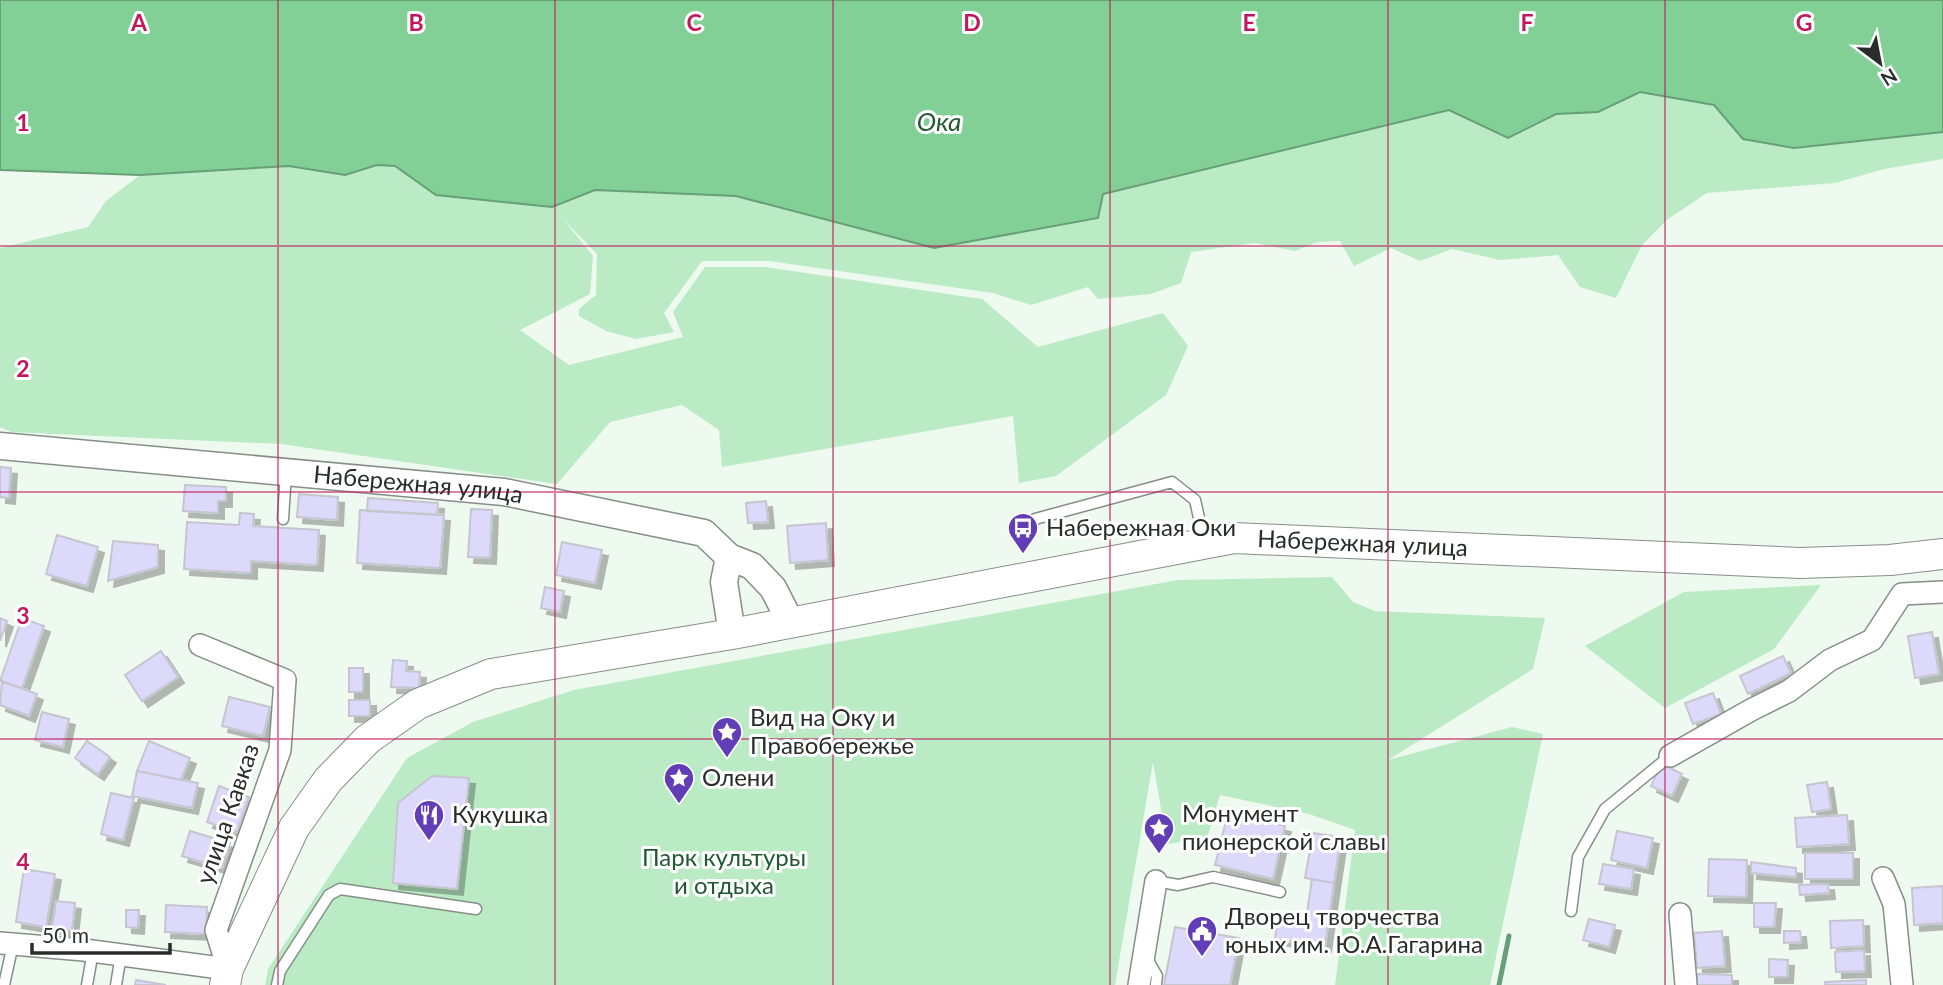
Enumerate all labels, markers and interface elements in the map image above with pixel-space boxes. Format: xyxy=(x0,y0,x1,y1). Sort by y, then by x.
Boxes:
text: A xyxy=(130,8,148,36)
text: B xyxy=(408,8,424,36)
text: C xyxy=(686,8,702,36)
text: D xyxy=(963,8,981,36)
text: E xyxy=(1242,8,1256,36)
text: F xyxy=(1520,8,1534,36)
text: G xyxy=(1796,8,1812,36)
north arrow xyxy=(1845,28,1915,98)
text: N xyxy=(1877,64,1902,91)
water label: Ока xyxy=(917,105,961,137)
text: 1 xyxy=(16,108,30,136)
text: 2 xyxy=(16,354,30,382)
street label: Набережная улица xyxy=(312,459,526,509)
bus stop icon: Набережная Оки xyxy=(1006,511,1040,555)
place label: Набережная Оки xyxy=(1046,512,1236,541)
street label: Набережная улица xyxy=(1257,523,1468,561)
text: 3 xyxy=(16,601,30,629)
place label: Вид на Оку и Правобережье xyxy=(750,702,914,759)
place icon: Вид на Оку и Правобережье xyxy=(710,715,744,759)
street label: улица Кавказ xyxy=(189,739,264,888)
place icon: Олени xyxy=(662,761,696,805)
place label: Олени xyxy=(702,762,774,791)
restaurant icon: Кукушка xyxy=(412,798,446,842)
place label: Монумент пионерской славы xyxy=(1182,798,1386,855)
place label: Кукушка xyxy=(452,799,548,828)
place icon: Монумент пионерской славы xyxy=(1142,811,1176,855)
park label: Парк культуры и отдыха xyxy=(642,842,806,899)
text: 4 xyxy=(16,847,30,875)
place label: Дворец творчества юных им. Ю.А.Гагарина xyxy=(1225,901,1483,958)
scale bar xyxy=(32,912,170,956)
public building icon: Дворец творчества юных им. Ю.А.Гагарина xyxy=(1185,914,1219,958)
text: 50 m xyxy=(42,922,89,947)

